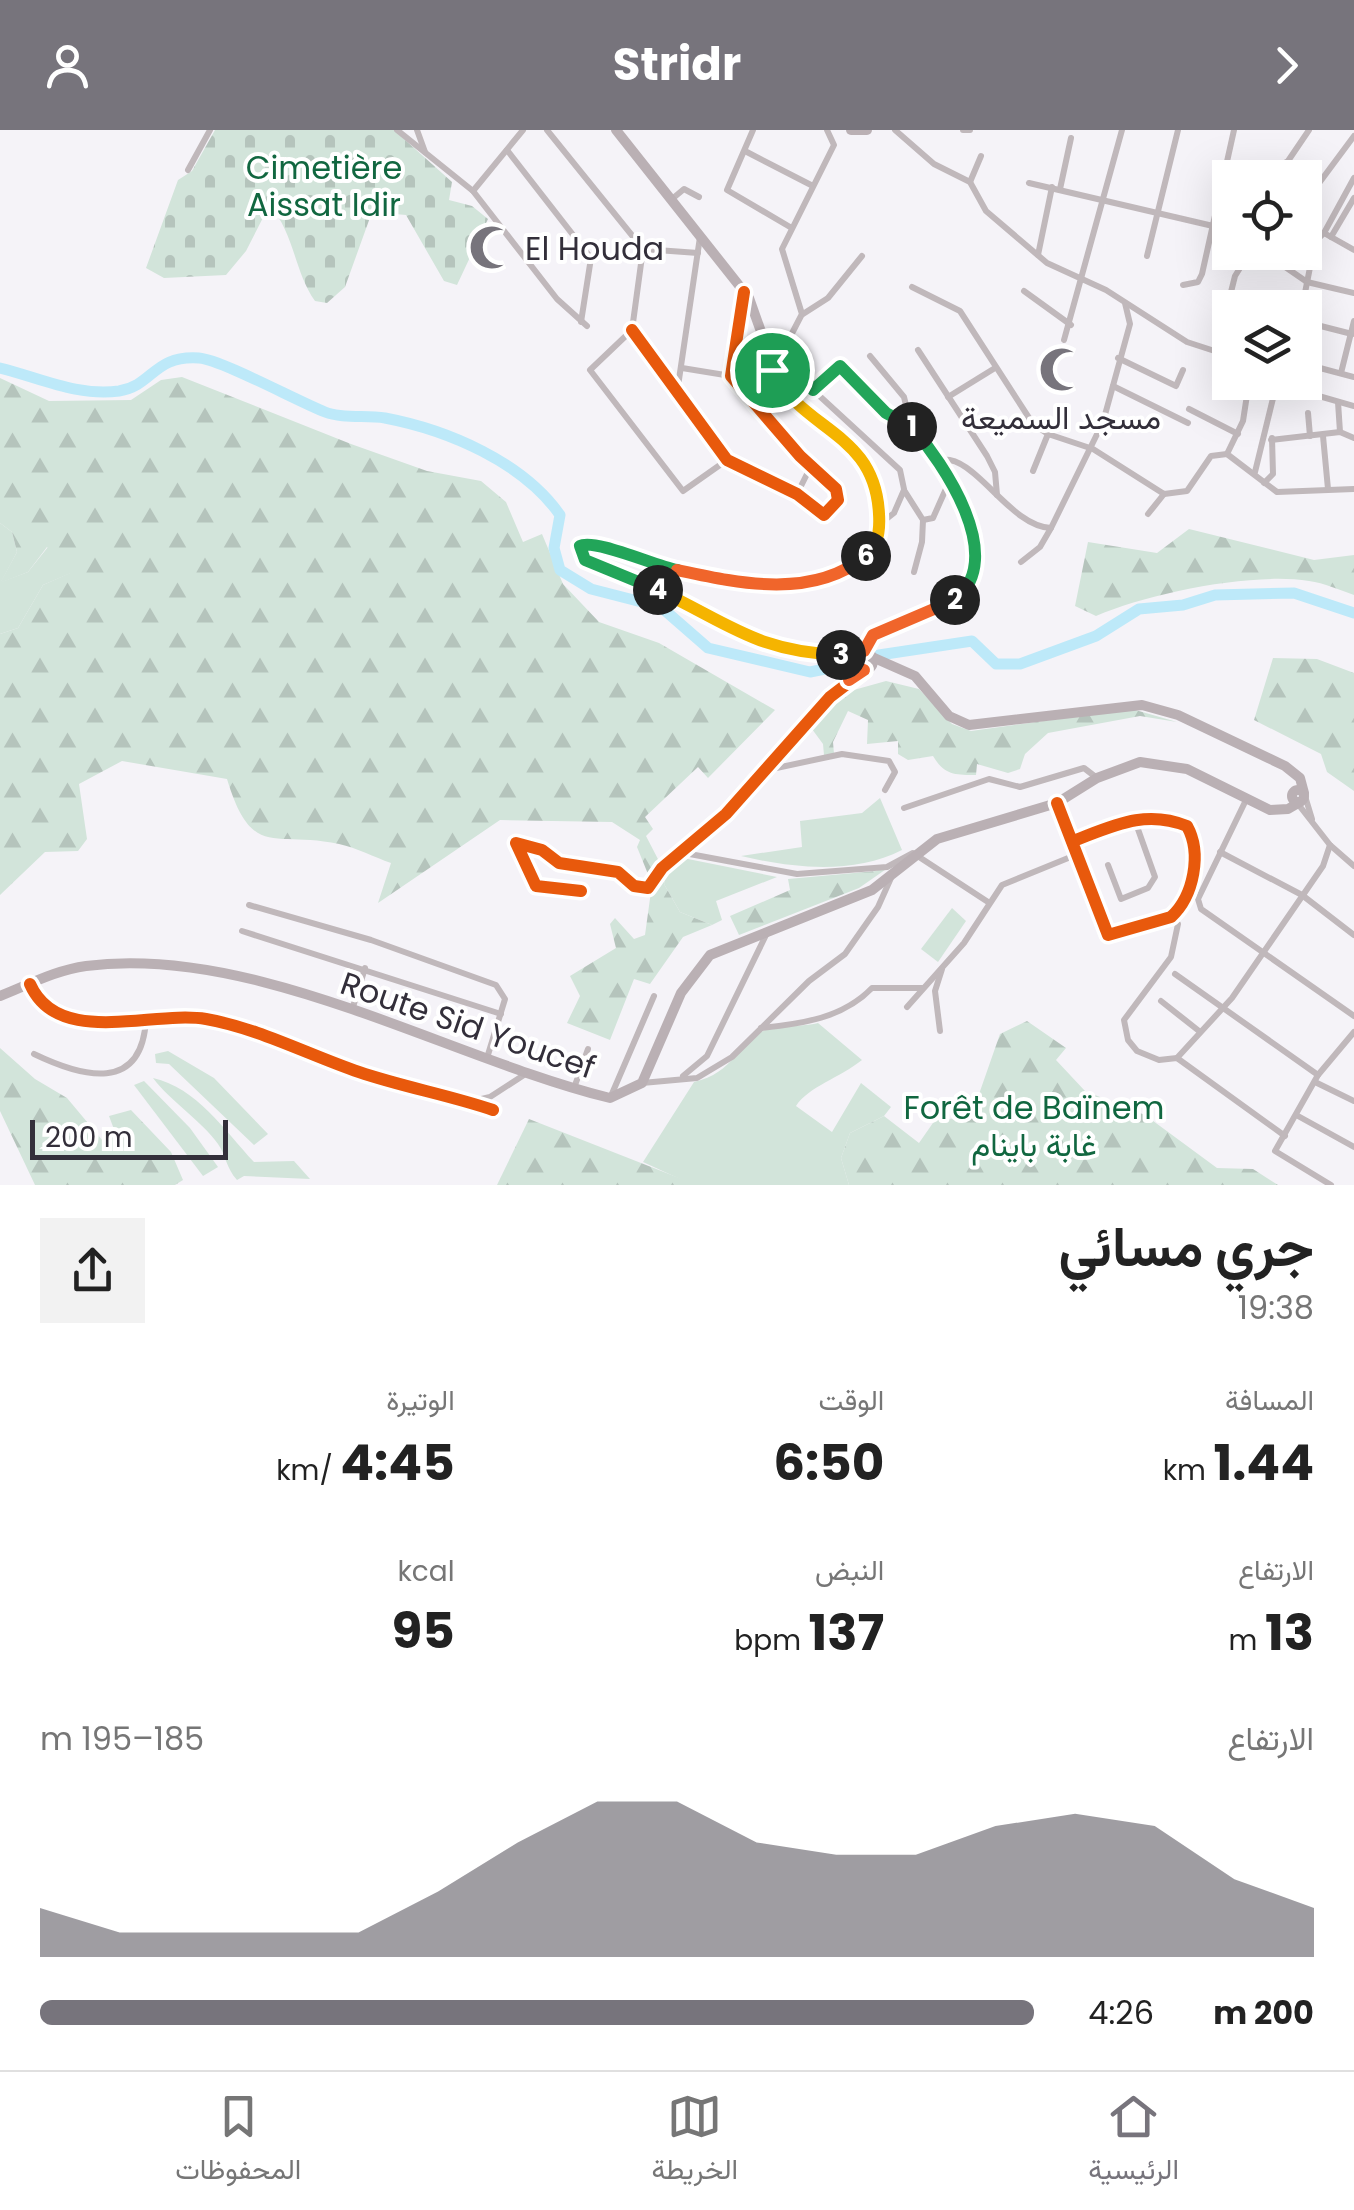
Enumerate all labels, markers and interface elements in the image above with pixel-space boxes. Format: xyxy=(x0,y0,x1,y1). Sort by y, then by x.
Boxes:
text: Stridr xyxy=(613,33,741,96)
icon: person xyxy=(40,38,95,93)
icon: forward xyxy=(1259,38,1314,93)
park label: Cimetière Aissat Idir xyxy=(246,145,402,227)
map controls xyxy=(1212,160,1322,400)
button: locate xyxy=(1212,160,1322,270)
mosque icon: El Houda xyxy=(468,224,516,272)
place label: El Houda xyxy=(525,226,664,271)
button: layers xyxy=(1212,290,1322,400)
pin xyxy=(730,328,815,413)
icon: arrive xyxy=(745,343,800,398)
mosque icon: مسجد السميعة xyxy=(1037,345,1085,393)
place label: مسجد السميعة xyxy=(961,395,1161,440)
pin: 1 xyxy=(887,402,937,452)
text: 1 xyxy=(907,407,917,446)
pin: 6 xyxy=(841,531,891,581)
text: 6 xyxy=(857,536,875,575)
pin: 4 xyxy=(633,565,683,615)
text: 4 xyxy=(649,570,667,609)
pin: 2 xyxy=(930,575,980,625)
text: 2 xyxy=(947,580,963,619)
pin: 3 xyxy=(816,630,866,680)
text: 3 xyxy=(833,635,849,674)
street label: Route Sid Youcef xyxy=(335,960,601,1090)
park label: Forêt de Baïnem غابة باينام xyxy=(904,1085,1165,1167)
scale bar xyxy=(30,1115,228,1160)
text: 200 m xyxy=(45,1118,133,1157)
text: جري مسائي xyxy=(1058,1208,1314,1285)
button: share xyxy=(40,1218,145,1323)
text: 19:38 xyxy=(1238,1285,1314,1330)
text: الوتيرة xyxy=(386,1381,455,1420)
text: الوقت xyxy=(819,1381,884,1420)
text: المسافة xyxy=(1225,1381,1314,1420)
text: 4:45 xyxy=(340,1427,455,1498)
text: 6:50 xyxy=(773,1427,884,1498)
text: 1.44 xyxy=(1213,1427,1314,1498)
text: /km xyxy=(276,1451,340,1490)
text: km xyxy=(1163,1451,1213,1490)
text: النبض xyxy=(815,1551,884,1590)
text: الارتفاع xyxy=(1238,1551,1314,1590)
text: kcal xyxy=(397,1552,455,1591)
text: 95 xyxy=(391,1595,455,1666)
text: 137 xyxy=(809,1597,884,1668)
text: 13 xyxy=(1265,1597,1314,1668)
text: bpm xyxy=(734,1621,809,1660)
text: m xyxy=(1229,1621,1265,1660)
text: 185–195 m xyxy=(40,1716,204,1761)
text: الارتفاع xyxy=(1227,1716,1314,1761)
text: 4:26 xyxy=(1088,1990,1154,2035)
text: 200 m xyxy=(1213,1990,1314,2035)
tab: المحفوظات xyxy=(175,2089,301,2194)
tab: الخريطة xyxy=(652,2089,738,2194)
tab: الرئيسية xyxy=(1088,2089,1179,2194)

